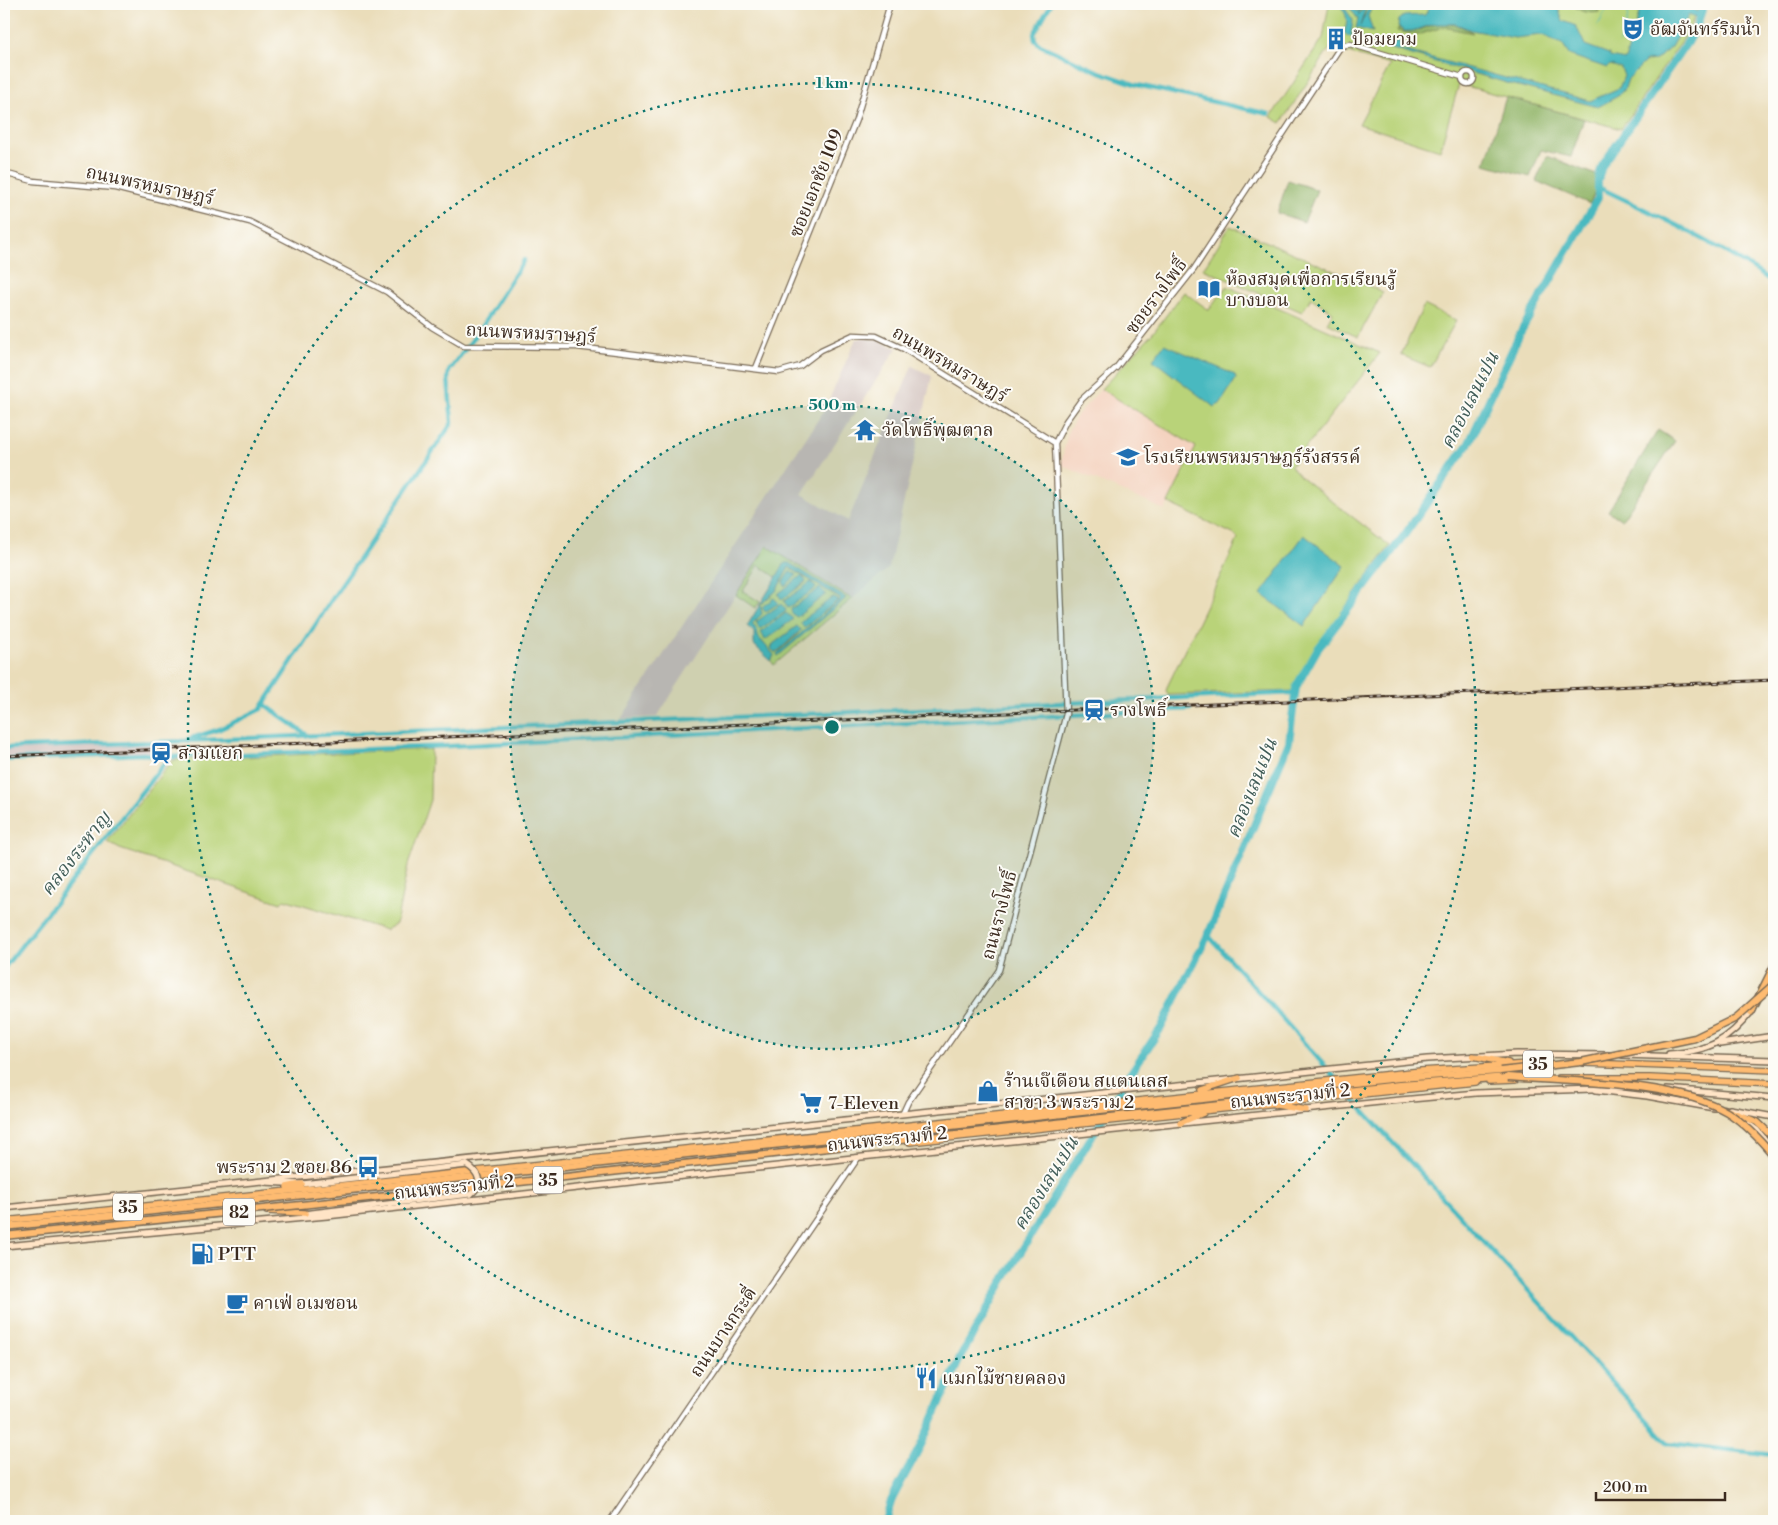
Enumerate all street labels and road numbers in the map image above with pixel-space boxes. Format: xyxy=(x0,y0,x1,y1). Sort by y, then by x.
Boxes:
street label: ซอยเอกชัย 109 xyxy=(784,126,849,241)
street label: ถนนพรหมราษฎร์ xyxy=(84,161,217,211)
street label: ซอยรางโพธิ์ xyxy=(1118,251,1193,339)
street label: ถนนพรหมราษฎร์ xyxy=(465,319,598,348)
street label: ถนนพรหมราษฎร์ xyxy=(888,321,1012,408)
street label: ถนนรางโพธิ์ xyxy=(974,865,1023,962)
road number: 35 xyxy=(1523,1050,1553,1078)
street label: ถนนพระรามที่ 2 xyxy=(1229,1076,1351,1114)
street label: ถนนพระรามที่ 2 xyxy=(826,1119,948,1157)
road number: 35 xyxy=(533,1166,563,1194)
street label: ถนนพระรามที่ 2 xyxy=(393,1167,515,1205)
road number: 35 xyxy=(113,1194,143,1220)
road number: 82 xyxy=(223,1198,255,1226)
street label: ถนนบางกระดี่ xyxy=(682,1281,762,1382)

